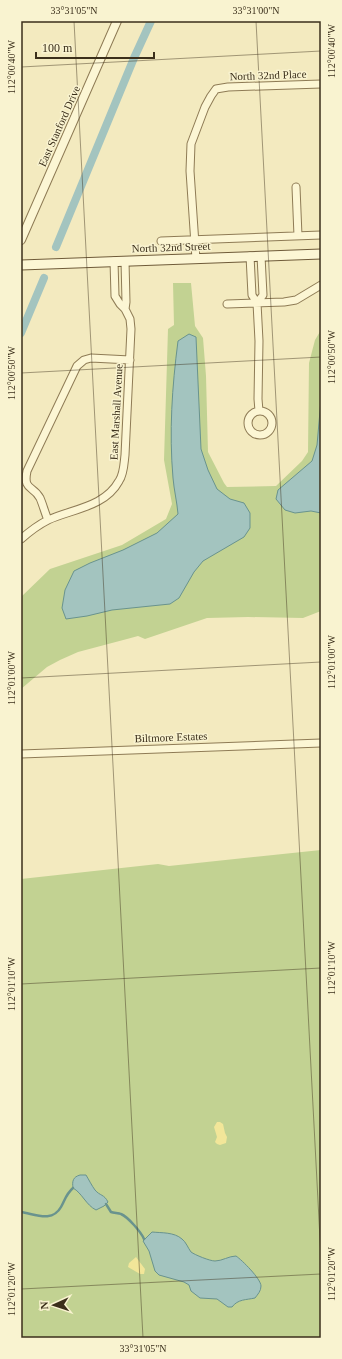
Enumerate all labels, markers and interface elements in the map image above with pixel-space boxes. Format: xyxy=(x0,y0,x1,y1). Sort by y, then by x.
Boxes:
text: 33°31'05"N xyxy=(50,5,98,16)
text: 33°31'00"N xyxy=(232,5,280,16)
text: 112°00'40"W xyxy=(326,23,337,78)
scale bar xyxy=(36,34,154,60)
text: 112°00'40"W xyxy=(6,39,17,94)
text: 100 m xyxy=(42,41,73,55)
street label: North 32nd Place xyxy=(229,68,307,82)
street label: East Stanford Drive xyxy=(36,84,82,168)
street label: North 32nd Street xyxy=(131,240,211,254)
text: 112°00'50"W xyxy=(326,329,337,384)
text: 112°00'50"W xyxy=(6,345,17,400)
street label: East Marshall Avenue xyxy=(107,363,125,460)
text: 112°01'00"W xyxy=(326,634,337,689)
text: 112°01'00"W xyxy=(6,650,17,705)
street label: Biltmore Estates xyxy=(134,730,208,744)
text: 112°01'10"W xyxy=(326,940,337,995)
text: 112°01'10"W xyxy=(6,956,17,1011)
text: 112°01'20"W xyxy=(326,1246,337,1301)
text: 112°01'20"W xyxy=(6,1261,17,1316)
north arrow xyxy=(34,1285,74,1325)
text: N xyxy=(38,1301,50,1310)
text: 33°31'05"N xyxy=(119,1343,167,1354)

